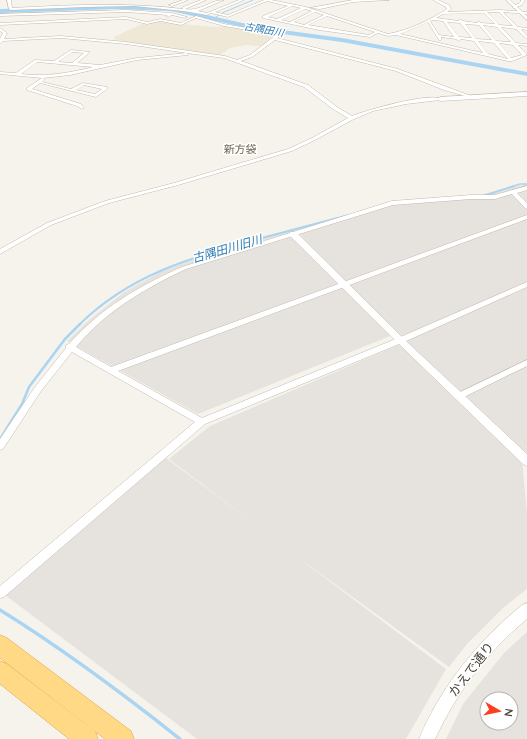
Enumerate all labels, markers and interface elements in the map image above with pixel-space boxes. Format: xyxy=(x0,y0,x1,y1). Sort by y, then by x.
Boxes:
water label: 古隅田川 xyxy=(243,20,286,40)
district label: 新方袋 xyxy=(224,142,257,156)
water label: 古隅田川旧川 xyxy=(190,231,265,266)
street label: かえで通り xyxy=(445,639,497,699)
north arrow xyxy=(479,691,519,731)
text: N xyxy=(501,707,516,718)

